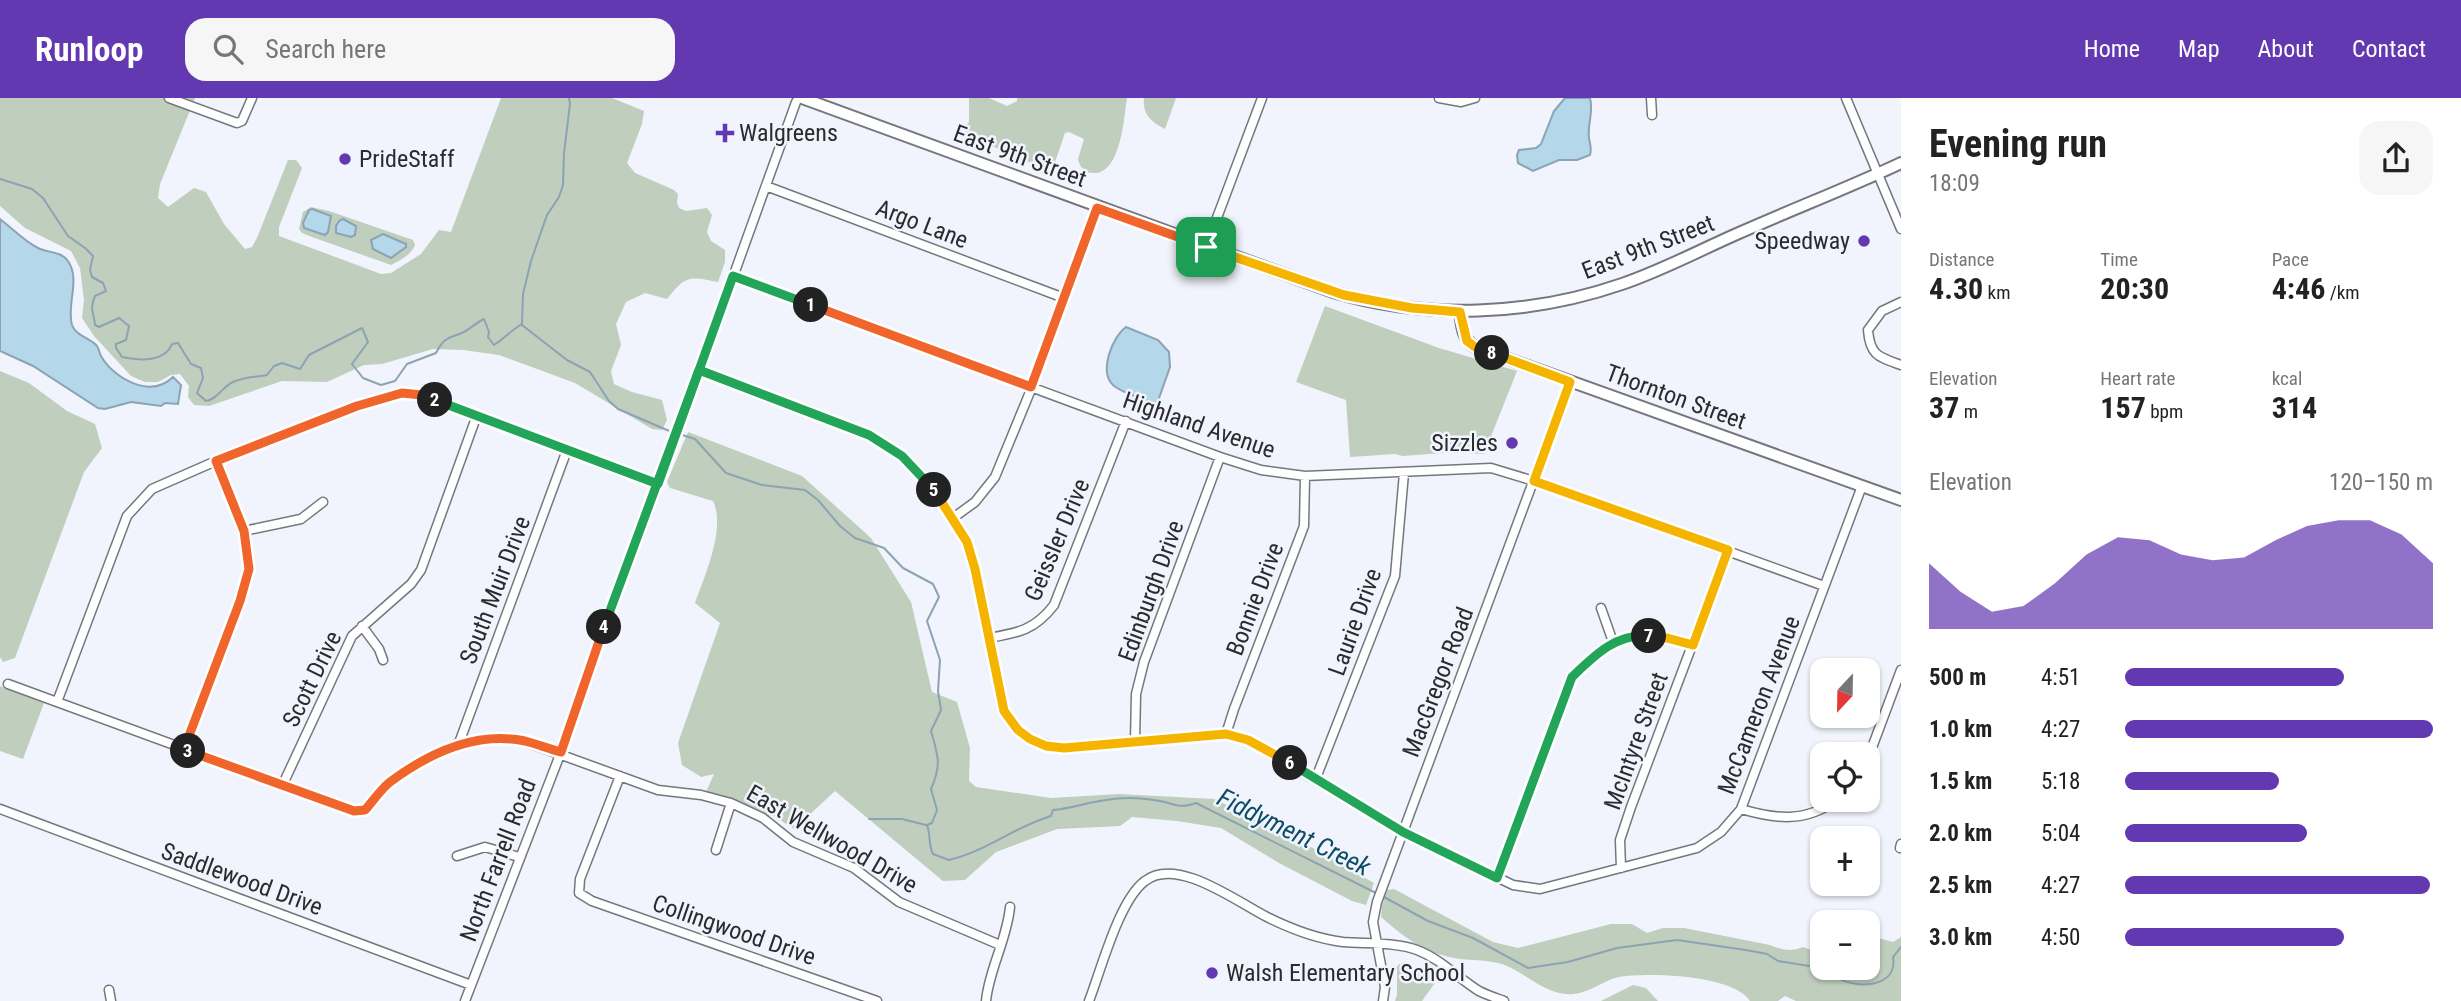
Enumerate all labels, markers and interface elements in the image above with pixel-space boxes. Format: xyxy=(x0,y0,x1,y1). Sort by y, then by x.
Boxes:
search box xyxy=(185,18,675,81)
text: Runloop xyxy=(35,30,143,69)
icon: search xyxy=(209,30,247,68)
text: Search here xyxy=(265,34,386,64)
text: Home xyxy=(2084,35,2140,63)
text: Map xyxy=(2178,35,2220,63)
text: About xyxy=(2258,35,2314,63)
text: Contact xyxy=(2352,35,2426,63)
place label: Walgreens xyxy=(739,119,838,147)
street label: East 9th Street xyxy=(950,119,1090,193)
button: share xyxy=(2359,121,2433,195)
text: Evening run xyxy=(1929,122,2107,166)
marker: Walgreens xyxy=(717,125,733,141)
place label: PrideStaff xyxy=(359,145,455,173)
marker: PrideStaff xyxy=(337,151,353,167)
text: 18:09 xyxy=(1929,170,1980,197)
street label: Argo Lane xyxy=(872,194,972,254)
street label: East 9th Street xyxy=(1578,209,1718,285)
pin xyxy=(1176,217,1236,277)
place label: Speedway xyxy=(1754,227,1850,255)
icon: arrive xyxy=(1187,228,1225,266)
marker: Speedway xyxy=(1856,233,1872,249)
text: Distance xyxy=(1929,248,1994,271)
text: Time xyxy=(2100,248,2138,271)
text: Pace xyxy=(2272,248,2309,271)
text: 4.30 xyxy=(1929,271,1983,306)
text: 20:30 xyxy=(2100,271,2169,306)
text: 4:46 xyxy=(2272,271,2325,306)
text: km xyxy=(1983,281,2010,304)
text: /km xyxy=(2325,281,2360,304)
pin: 1 xyxy=(794,288,828,322)
text: 1 xyxy=(806,293,815,316)
pin: 8 xyxy=(1474,336,1510,370)
text: 8 xyxy=(1487,341,1496,364)
street label: Thornton Street xyxy=(1602,359,1750,435)
text: Elevation xyxy=(1929,367,1997,390)
text: Heart rate xyxy=(2100,367,2175,390)
text: kcal xyxy=(2272,367,2302,390)
pin: 2 xyxy=(418,382,452,418)
street label: Highland Avenue xyxy=(1119,386,1279,464)
text: 2 xyxy=(430,388,439,411)
text: 37 xyxy=(1929,390,1959,425)
text: 157 xyxy=(2100,390,2146,425)
text: 314 xyxy=(2272,390,2317,425)
text: m xyxy=(1959,400,1978,423)
text: bpm xyxy=(2146,400,2183,423)
place label: Sizzles xyxy=(1431,429,1498,457)
marker: Sizzles xyxy=(1504,435,1520,451)
text: Elevation xyxy=(1929,469,2012,496)
text: 120–150 m xyxy=(2329,469,2433,496)
pin: 5 xyxy=(916,472,951,508)
street label: Geissler Drive xyxy=(1019,475,1095,605)
text: 5 xyxy=(929,478,938,501)
street label: South Muir Drive xyxy=(454,512,536,668)
street label: Edinburgh Drive xyxy=(1113,517,1189,665)
street label: Bonnie Drive xyxy=(1221,539,1289,659)
street label: Laurie Drive xyxy=(1323,565,1387,679)
street label: MacGregor Road xyxy=(1397,603,1479,761)
pin: 4 xyxy=(586,610,622,644)
street label: McCameron Avenue xyxy=(1712,612,1806,798)
text: 4 xyxy=(599,615,608,638)
pin: 7 xyxy=(1632,618,1666,654)
text: 7 xyxy=(1644,624,1653,647)
street label: Scott Drive xyxy=(277,626,347,732)
north arrow xyxy=(1810,658,1880,728)
map controls xyxy=(1810,658,1880,980)
text: 500 m xyxy=(1929,664,1986,691)
text: 4:51 xyxy=(2041,664,2080,691)
street label: McIntyre Street xyxy=(1598,669,1674,813)
text: 1.0 km xyxy=(1929,716,1992,743)
text: 4:27 xyxy=(2041,716,2080,743)
pin: 3 xyxy=(170,734,206,768)
text: 3 xyxy=(183,739,192,762)
button: locate xyxy=(1810,742,1880,812)
pin: 6 xyxy=(1272,746,1308,780)
text: 6 xyxy=(1285,751,1294,774)
text: 1.5 km xyxy=(1929,768,1992,795)
text: 5:18 xyxy=(2041,768,2080,795)
street label: North Farrell Road xyxy=(454,775,542,945)
street label: East Wellwood Drive xyxy=(742,779,922,899)
water label: Fiddyment Creek xyxy=(1213,782,1376,882)
text: 2.0 km xyxy=(1929,820,1992,847)
text: 5:04 xyxy=(2041,820,2080,847)
button: + xyxy=(1810,826,1880,896)
street label: Saddlewood Drive xyxy=(158,837,326,921)
text: 2.5 km xyxy=(1929,872,1992,899)
text: 4:27 xyxy=(2041,872,2080,899)
street label: Collingwood Drive xyxy=(649,889,819,971)
button: − xyxy=(1810,910,1880,980)
text: 3.0 km xyxy=(1929,924,1992,951)
text: 4:50 xyxy=(2041,924,2080,951)
place label: Walsh Elementary School xyxy=(1226,959,1465,987)
marker: Walsh Elementary School xyxy=(1204,965,1220,981)

